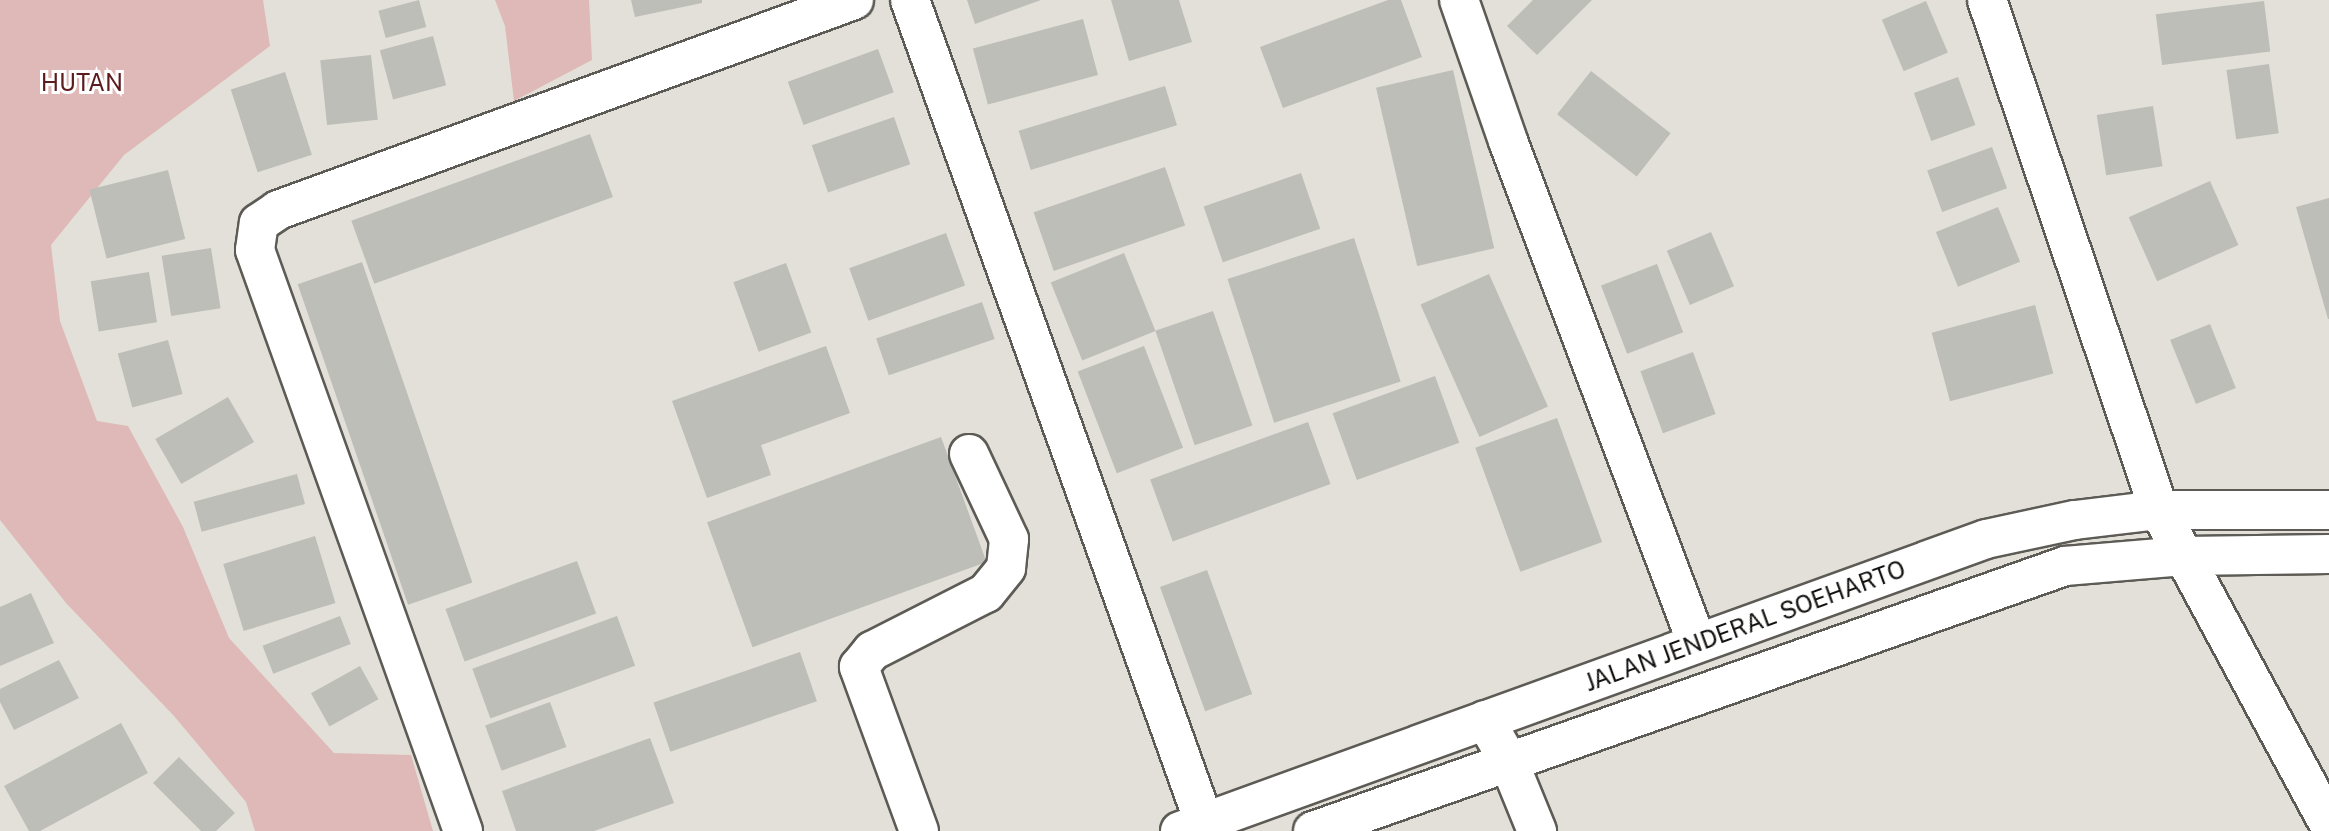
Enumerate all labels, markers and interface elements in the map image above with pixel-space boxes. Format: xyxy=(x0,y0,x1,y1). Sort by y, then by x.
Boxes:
park label: HUTAN xyxy=(41,69,123,97)
street label: JALAN JENDERAL SOEHARTO xyxy=(1581,554,1909,698)

